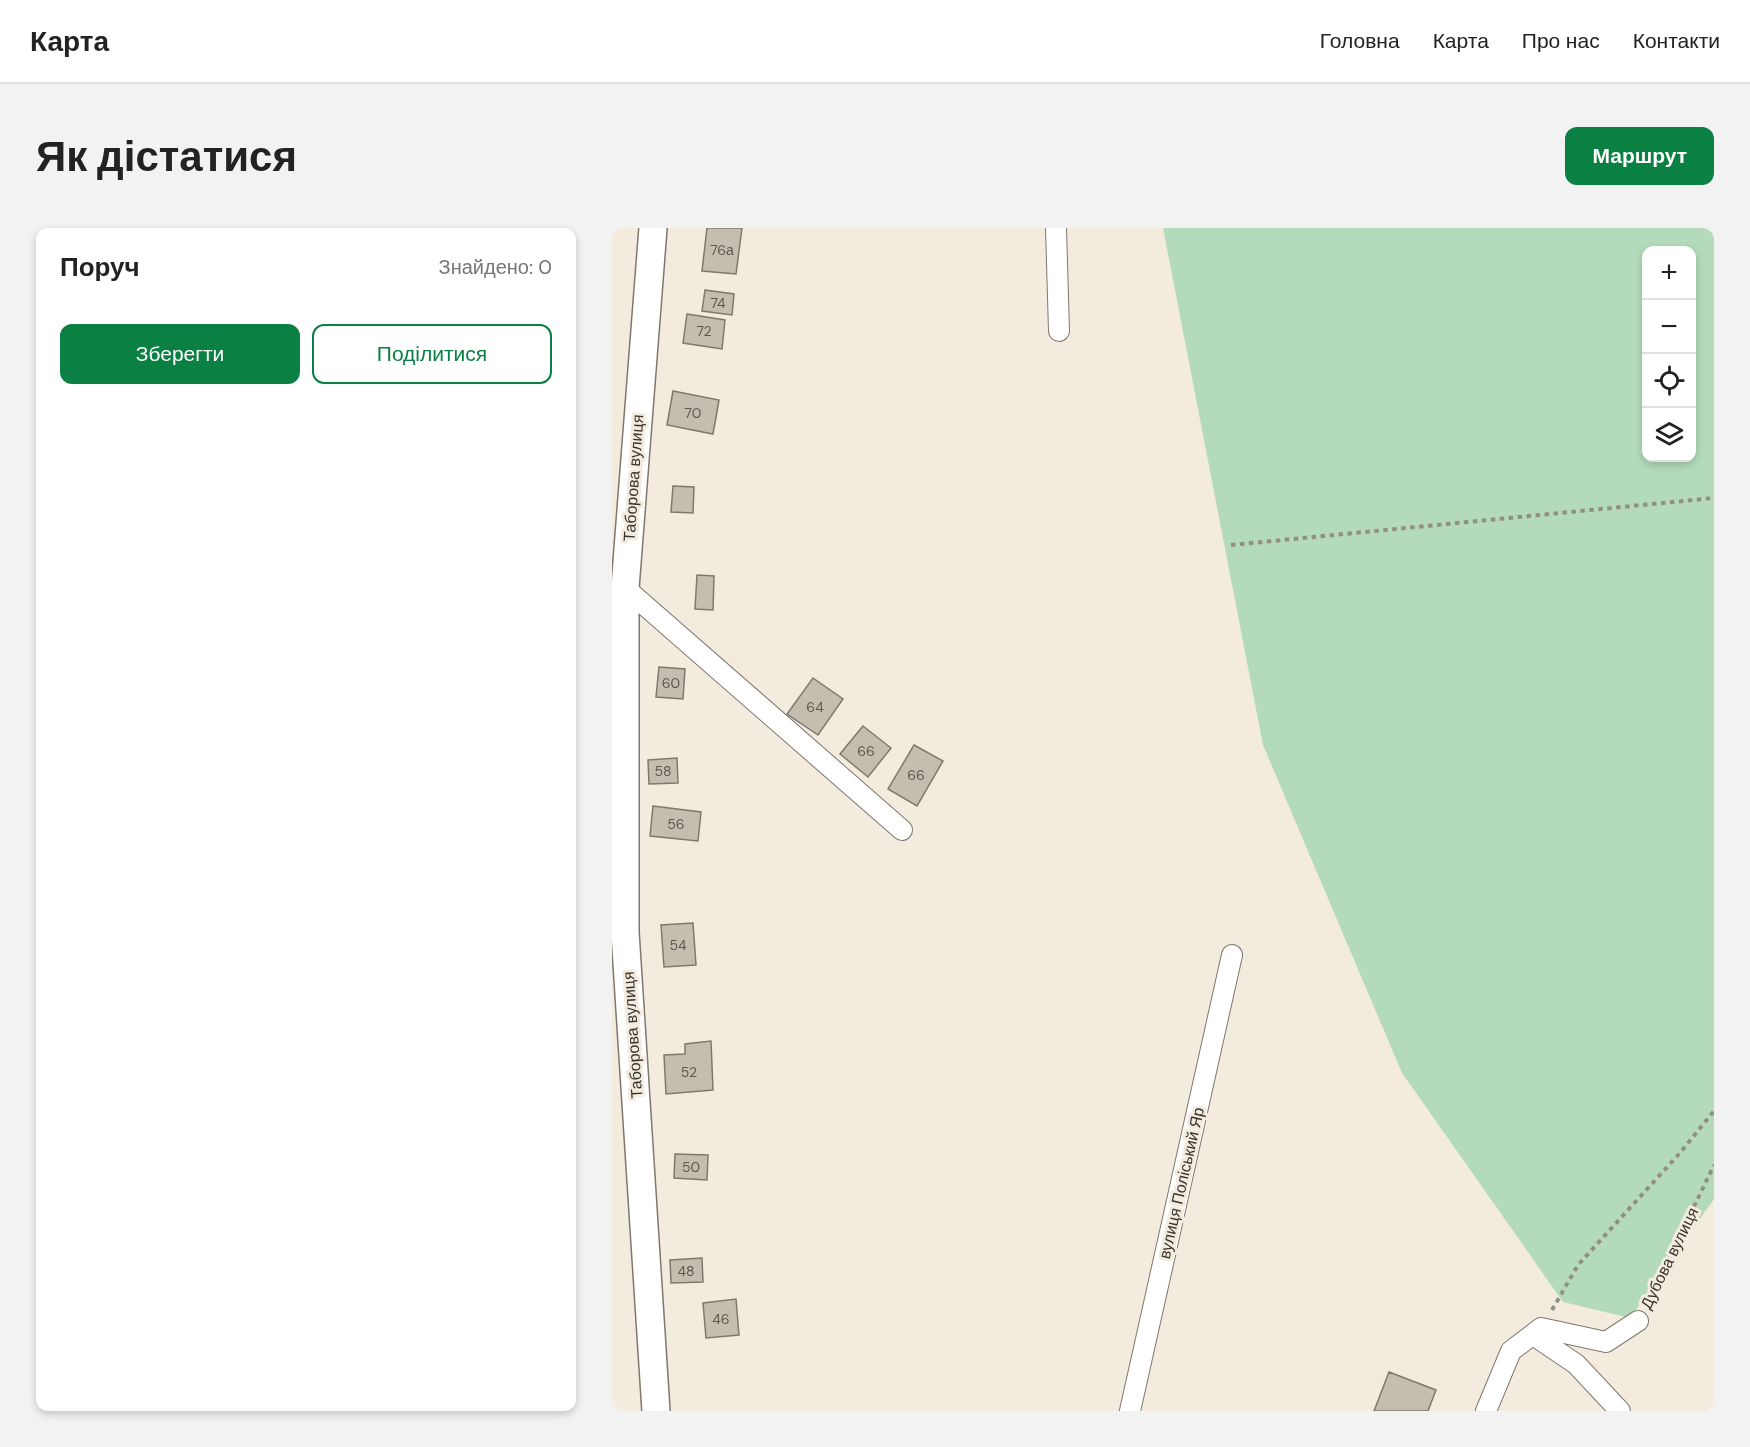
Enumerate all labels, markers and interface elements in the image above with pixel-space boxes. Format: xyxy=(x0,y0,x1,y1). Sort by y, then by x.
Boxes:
text: Карта xyxy=(30,23,109,60)
text: Головна xyxy=(1320,27,1400,55)
text: Карта xyxy=(1433,27,1489,55)
text: Про нас xyxy=(1522,27,1600,55)
text: Контакти xyxy=(1633,27,1720,55)
button: Маршрут xyxy=(1565,127,1714,185)
text: Як дістатися xyxy=(36,129,297,184)
house number: 76а xyxy=(710,241,734,259)
map controls xyxy=(1642,246,1696,462)
button: + xyxy=(1642,246,1696,300)
text: Поруч xyxy=(60,250,140,284)
text: Знайдено: 0 xyxy=(439,254,552,280)
house number: 74 xyxy=(710,294,726,312)
button: − xyxy=(1642,300,1696,354)
house number: 72 xyxy=(696,322,712,340)
button: Зберегти xyxy=(60,324,300,384)
button: Поділитися xyxy=(312,324,552,384)
button: locate xyxy=(1642,354,1696,408)
house number: 70 xyxy=(685,404,701,422)
button: layers xyxy=(1642,408,1696,462)
street label: Таборова вулиця xyxy=(619,414,648,542)
house number: 60 xyxy=(662,674,680,692)
house number: 64 xyxy=(806,698,824,716)
house number: 66 xyxy=(857,742,875,760)
house number: 58 xyxy=(654,762,672,780)
house number: 66 xyxy=(907,766,925,784)
house number: 56 xyxy=(667,815,685,833)
house number: 54 xyxy=(669,936,687,954)
street label: Таборова вулиця xyxy=(618,971,647,1099)
house number: 52 xyxy=(681,1063,697,1081)
street label: вулиця Поліський Яр xyxy=(1154,1105,1209,1261)
house number: 50 xyxy=(682,1158,700,1176)
street label: Дубова вулиця xyxy=(1636,1204,1703,1313)
house number: 48 xyxy=(677,1262,695,1280)
house number: 46 xyxy=(712,1310,730,1328)

